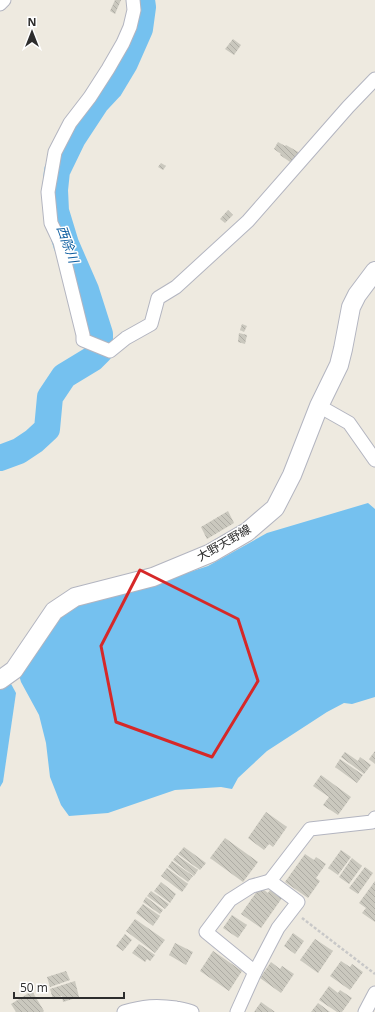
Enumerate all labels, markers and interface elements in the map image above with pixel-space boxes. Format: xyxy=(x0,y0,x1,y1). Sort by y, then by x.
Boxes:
north arrow xyxy=(12,12,52,52)
text: N xyxy=(28,14,36,29)
water label: 西除川 xyxy=(53,223,84,267)
street label: 大野天野線 xyxy=(194,520,254,565)
scale bar xyxy=(14,974,124,1000)
text: 50 m xyxy=(20,979,48,996)

